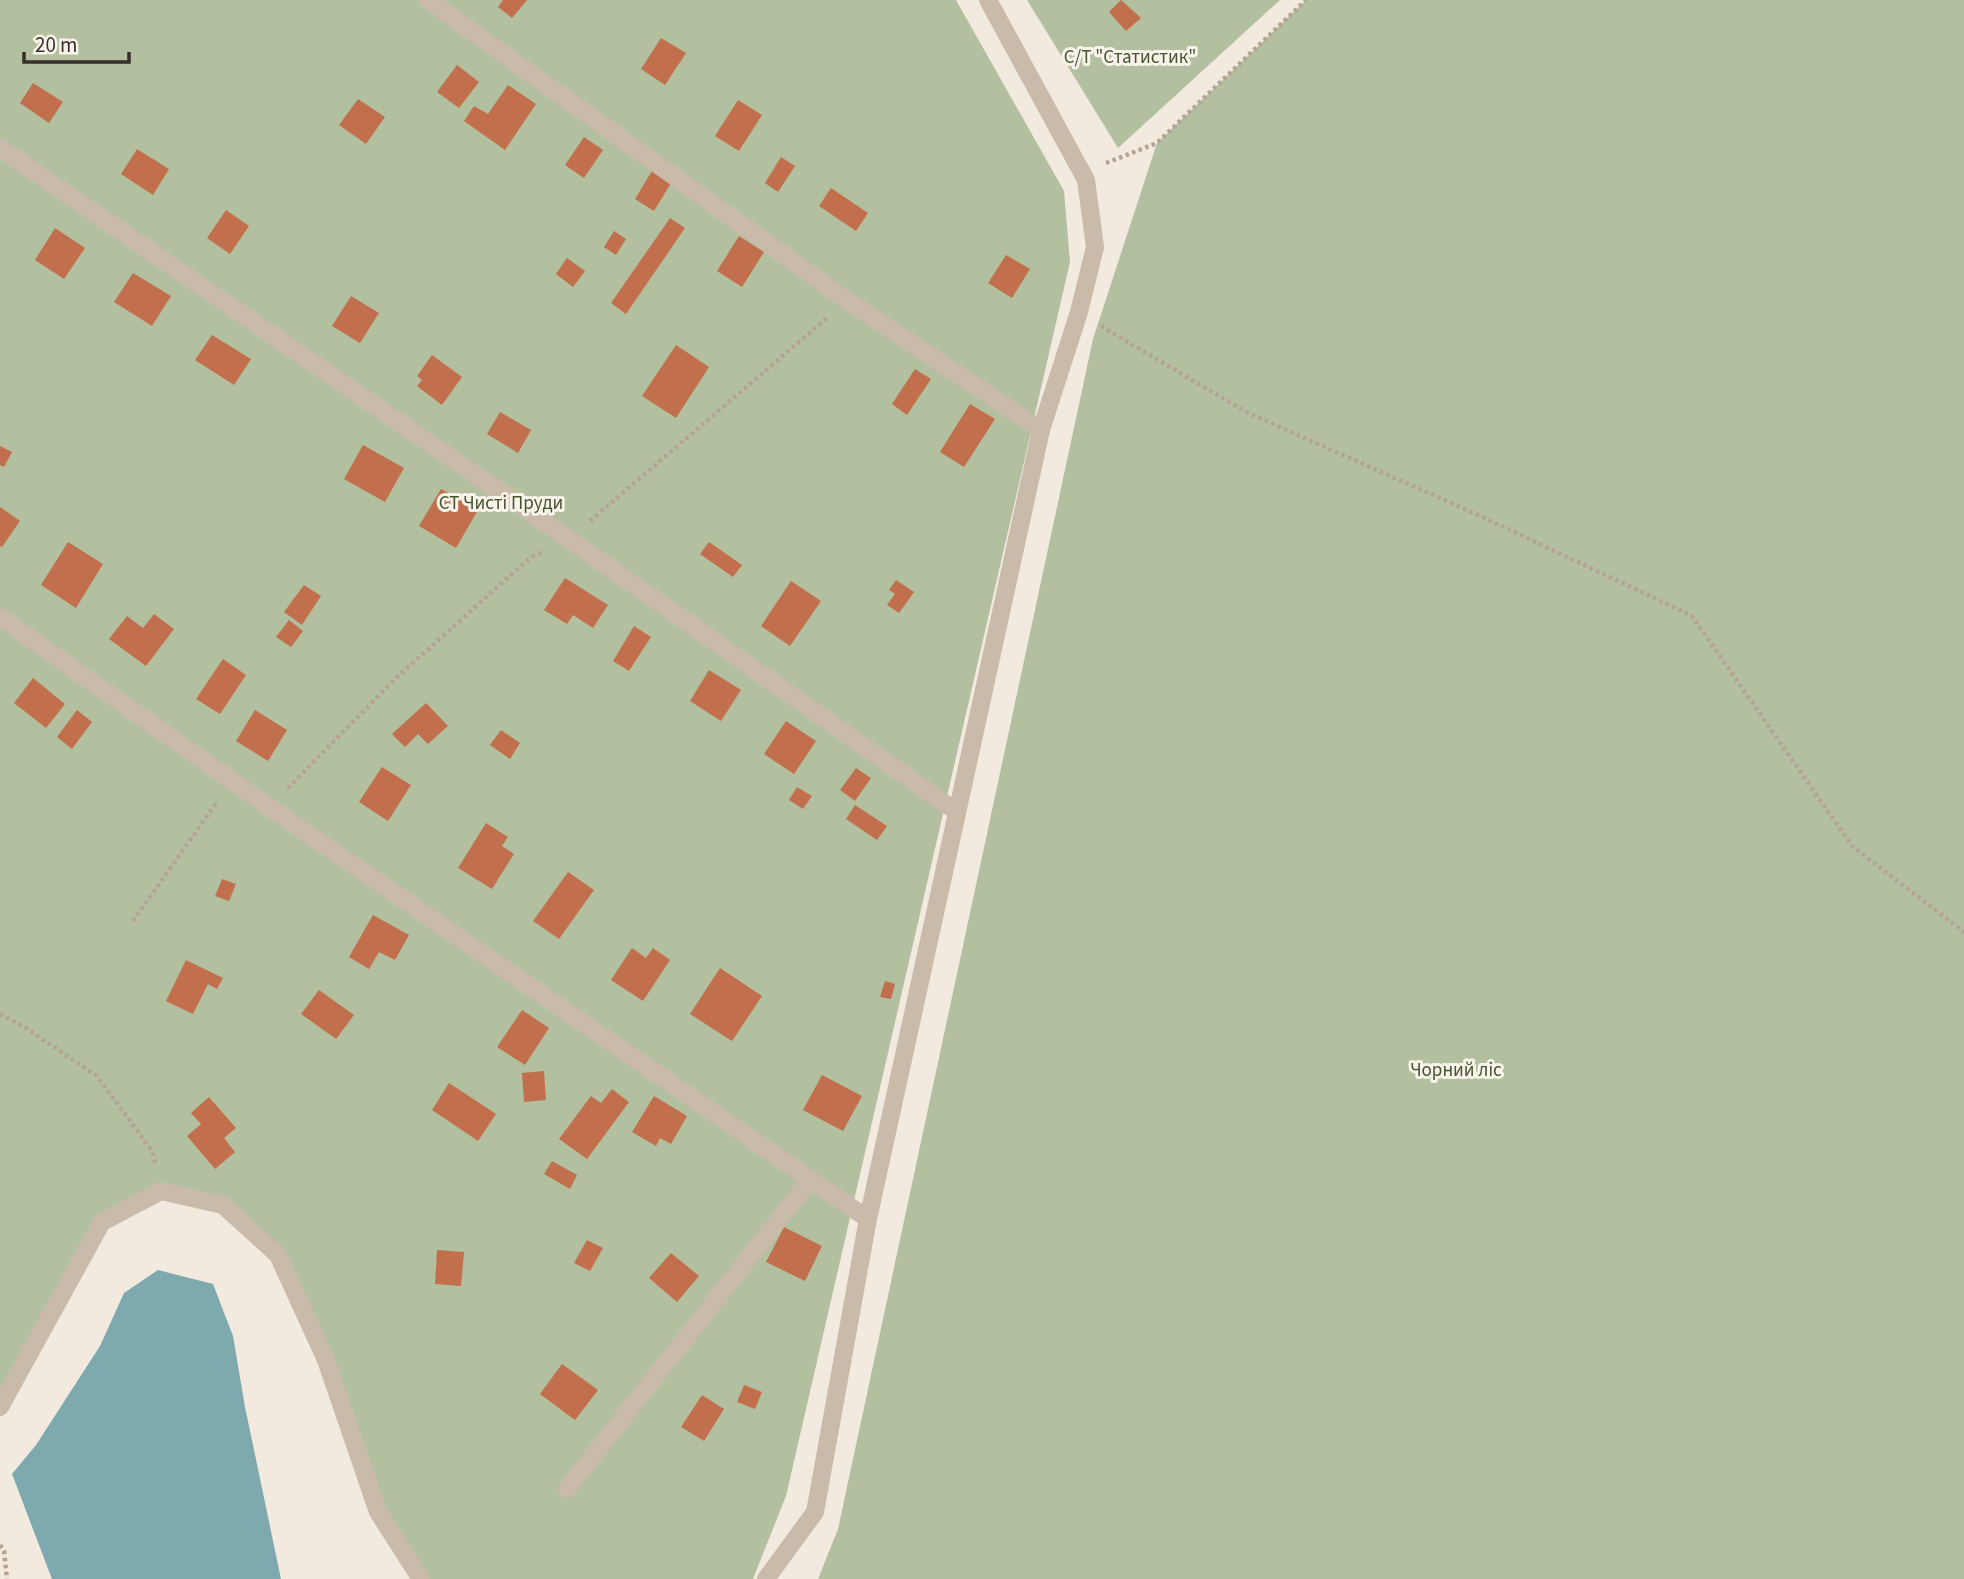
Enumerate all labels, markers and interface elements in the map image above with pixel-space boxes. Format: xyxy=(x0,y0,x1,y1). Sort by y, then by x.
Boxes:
scale bar xyxy=(24,21,130,65)
text: 20 m xyxy=(35,30,77,60)
park label: С/Т "Статистик" xyxy=(1064,44,1196,71)
park label: СТ Чисті Пруди xyxy=(439,490,563,517)
park label: Чорний ліс xyxy=(1410,1057,1502,1084)

